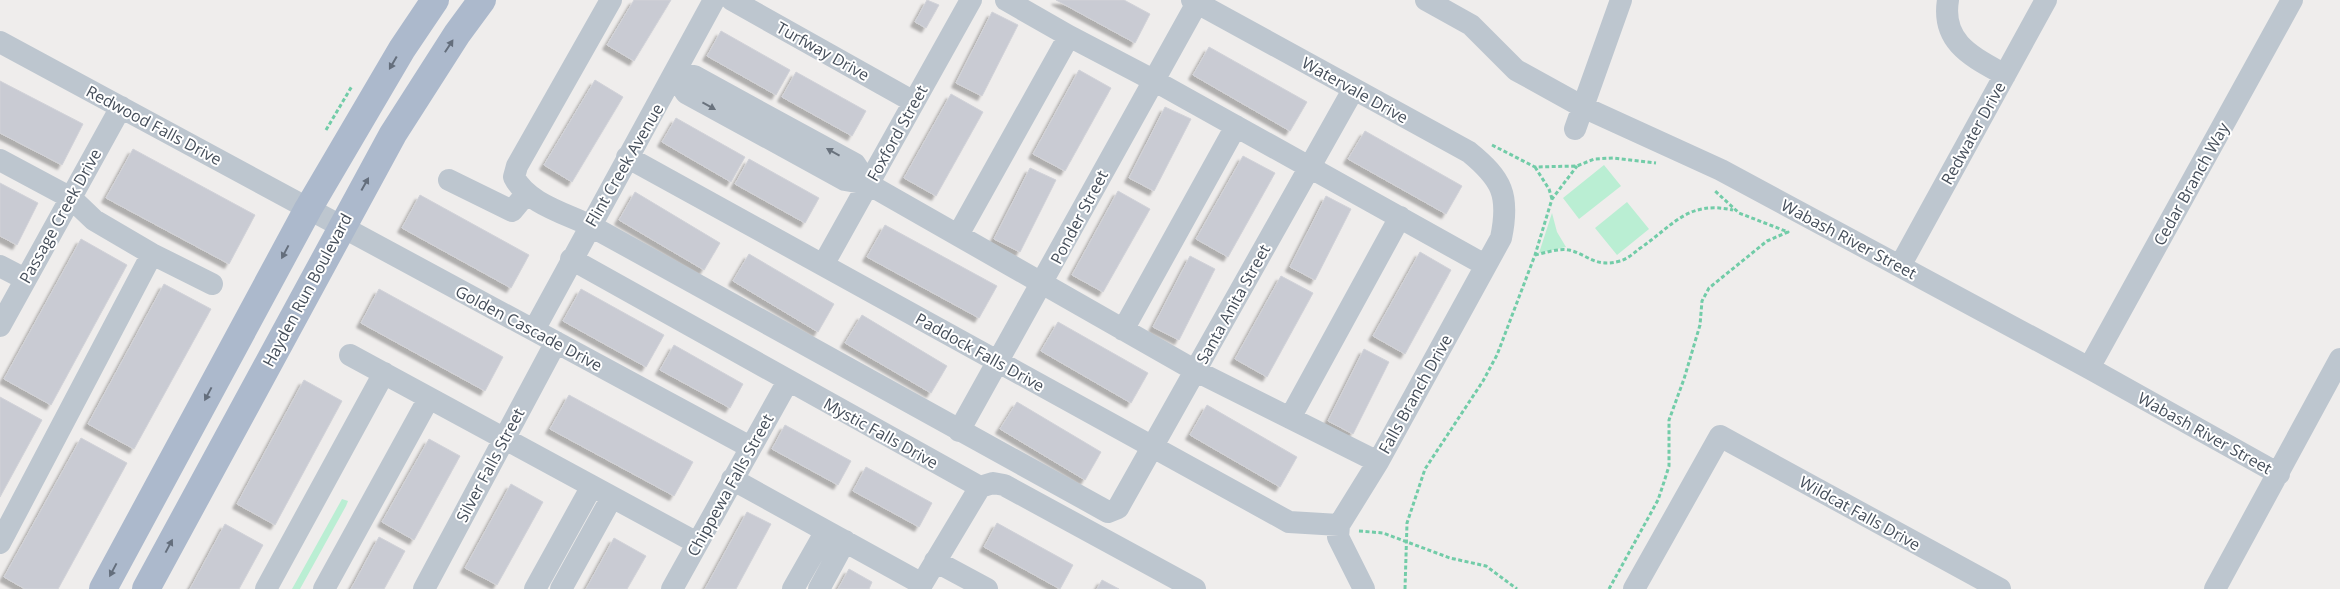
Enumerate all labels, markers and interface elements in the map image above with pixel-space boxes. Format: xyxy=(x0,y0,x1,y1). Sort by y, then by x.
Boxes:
street label: Turfway Drive xyxy=(773,16,873,86)
one-way arrow xyxy=(444,39,454,52)
street label: Watervale Drive xyxy=(1298,52,1412,128)
one-way arrow xyxy=(389,57,398,70)
street label: Redwater Drive xyxy=(1936,78,2010,188)
street label: Redwood Falls Drive xyxy=(82,80,226,170)
street label: Foxford Street xyxy=(862,81,933,185)
street label: Flint Creek Avenue xyxy=(580,99,668,231)
one-way arrow xyxy=(703,102,716,111)
street label: Cedar Branch Way xyxy=(2148,118,2234,249)
street label: Passage Creek Drive xyxy=(14,145,106,287)
one-way arrow xyxy=(825,148,840,156)
street label: Ponder Street xyxy=(1045,166,1113,268)
one-way arrow xyxy=(360,178,369,191)
street label: Wabash River Street xyxy=(1778,194,1921,284)
street label: Hayden Run Boulevard xyxy=(257,209,357,371)
street label: Santa Anita Street xyxy=(1191,240,1275,368)
one-way arrow xyxy=(281,244,289,259)
street label: Golden Cascade Drive xyxy=(452,280,606,376)
street label: Paddock Falls Drive xyxy=(912,307,1048,397)
street label: Falls Branch Drive xyxy=(1373,330,1457,458)
one-way arrow xyxy=(204,387,212,402)
street label: Wabash River Street xyxy=(2134,387,2276,479)
street label: Mystic Falls Drive xyxy=(820,392,942,474)
street label: Silver Falls Street xyxy=(451,404,529,526)
street label: Chippewa Falls Street xyxy=(682,410,778,560)
street label: Wildcat Falls Drive xyxy=(1796,471,1924,555)
one-way arrow xyxy=(165,539,173,553)
one-way arrow xyxy=(109,563,117,577)

